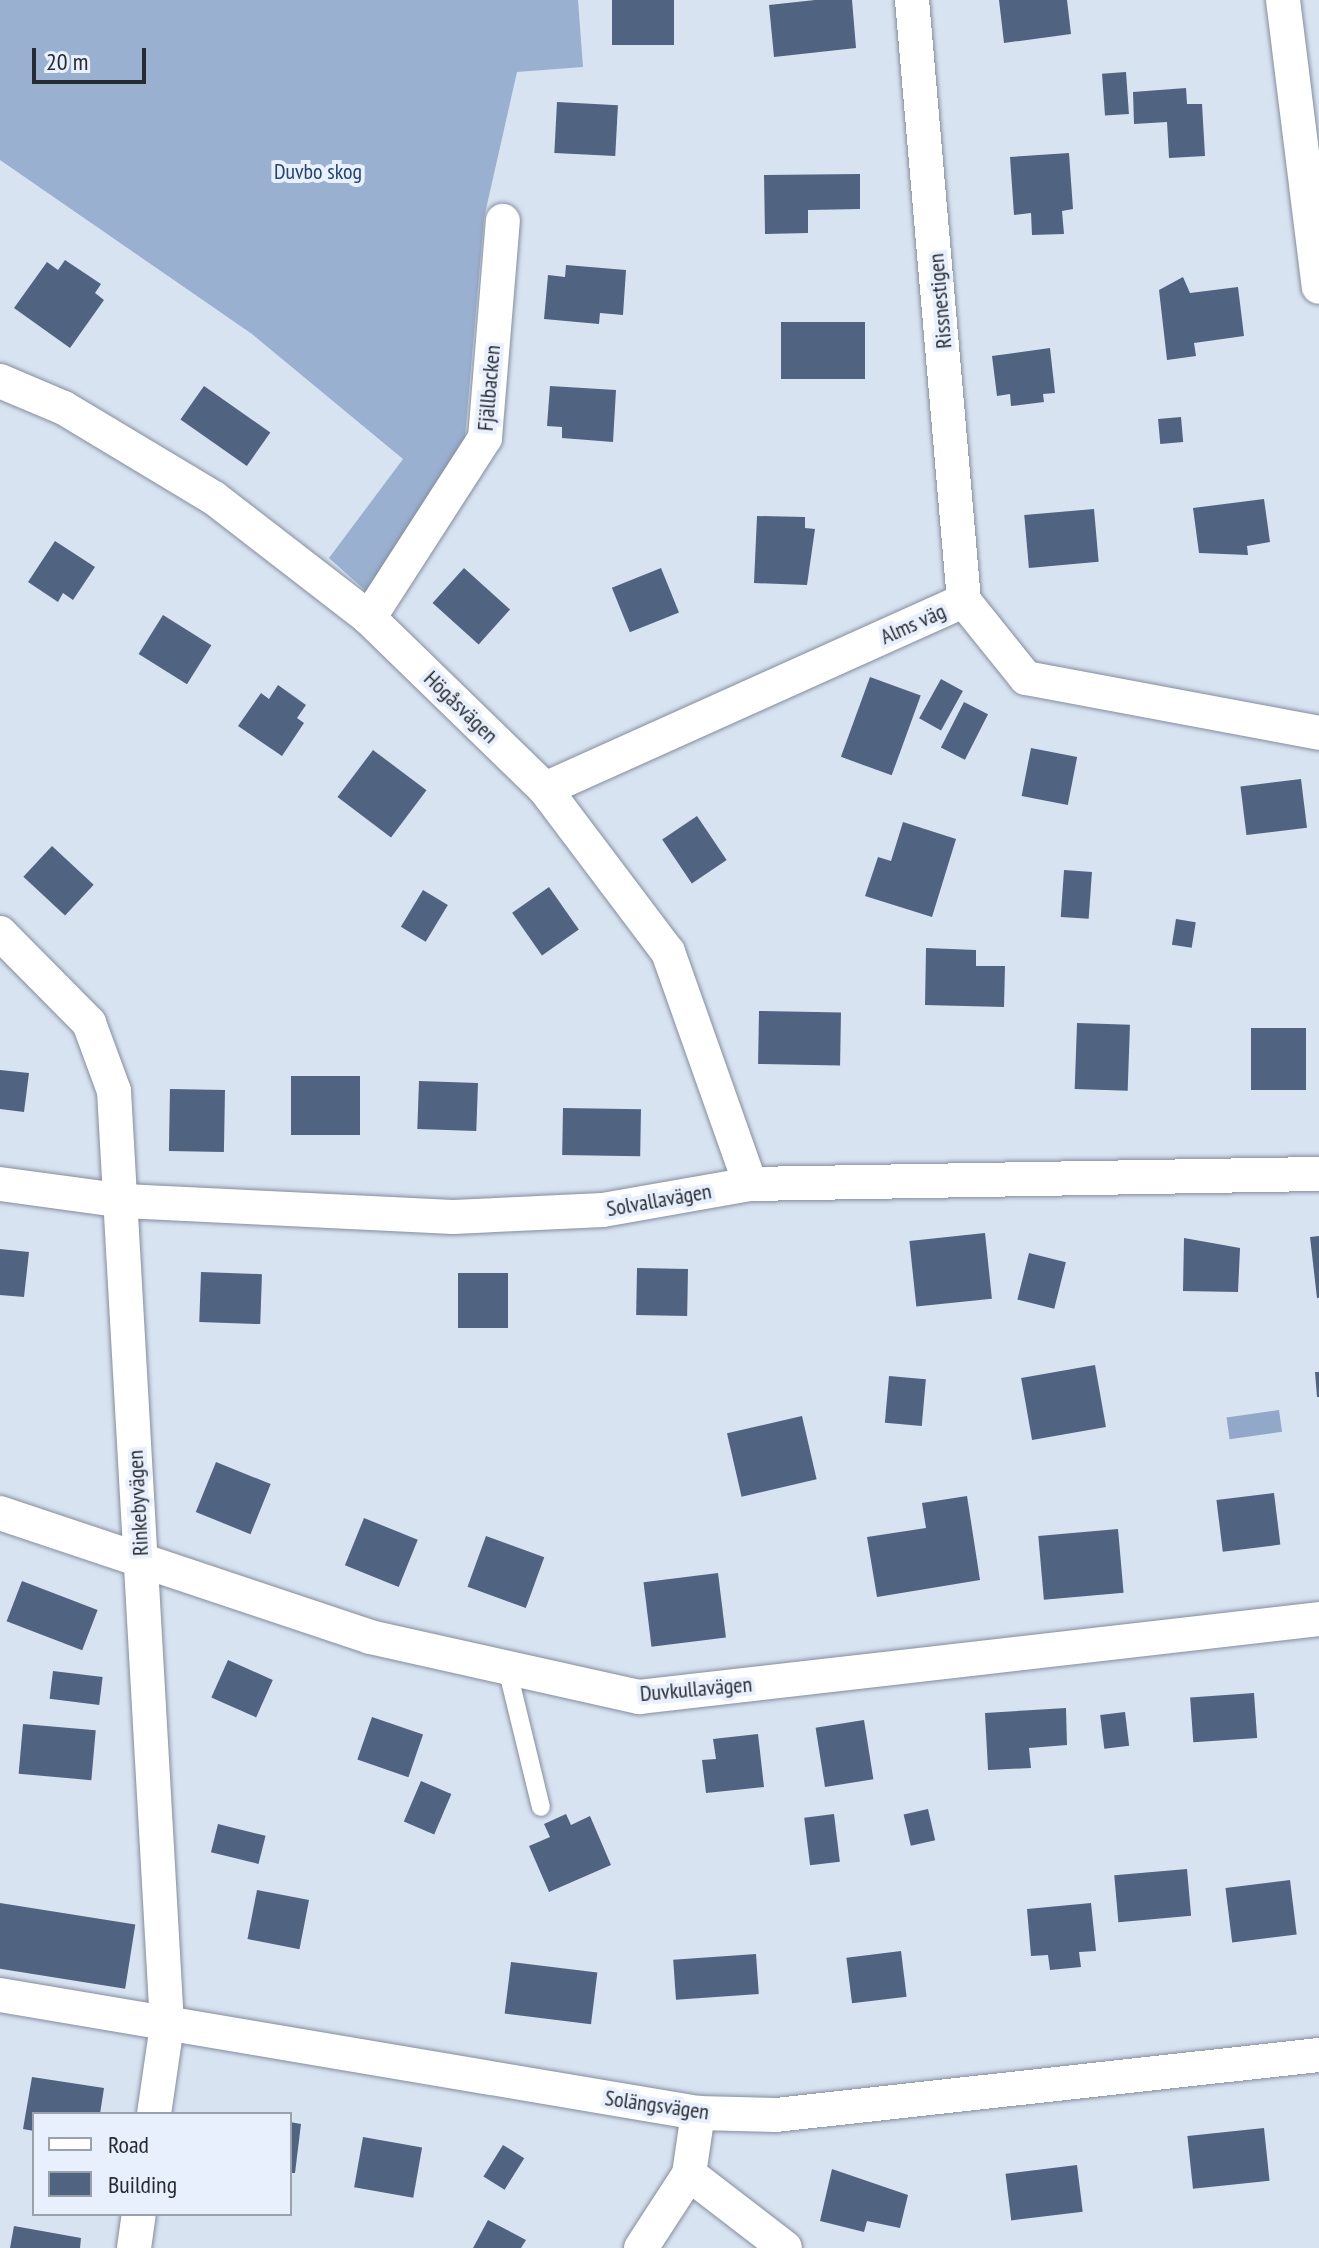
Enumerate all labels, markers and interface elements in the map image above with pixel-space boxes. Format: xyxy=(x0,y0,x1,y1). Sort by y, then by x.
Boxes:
scale bar xyxy=(36,32,150,82)
text: 20 m xyxy=(46,46,88,77)
park label: Duvbo skog xyxy=(274,159,362,185)
street label: Rissnestigen xyxy=(923,252,957,350)
street label: Fjällbacken xyxy=(472,344,506,432)
street label: Alms väg xyxy=(876,598,950,650)
street label: Högåsvägen xyxy=(419,665,503,749)
street label: Solvallavägen xyxy=(605,1178,713,1222)
street label: Rinkebyvägen xyxy=(122,1449,154,1557)
street label: Duvkullavägen xyxy=(639,1671,753,1707)
street label: Solängsvägen xyxy=(603,2085,711,2125)
legend xyxy=(32,2112,292,2216)
text: Road xyxy=(108,2129,149,2160)
text: Building xyxy=(108,2169,177,2200)

